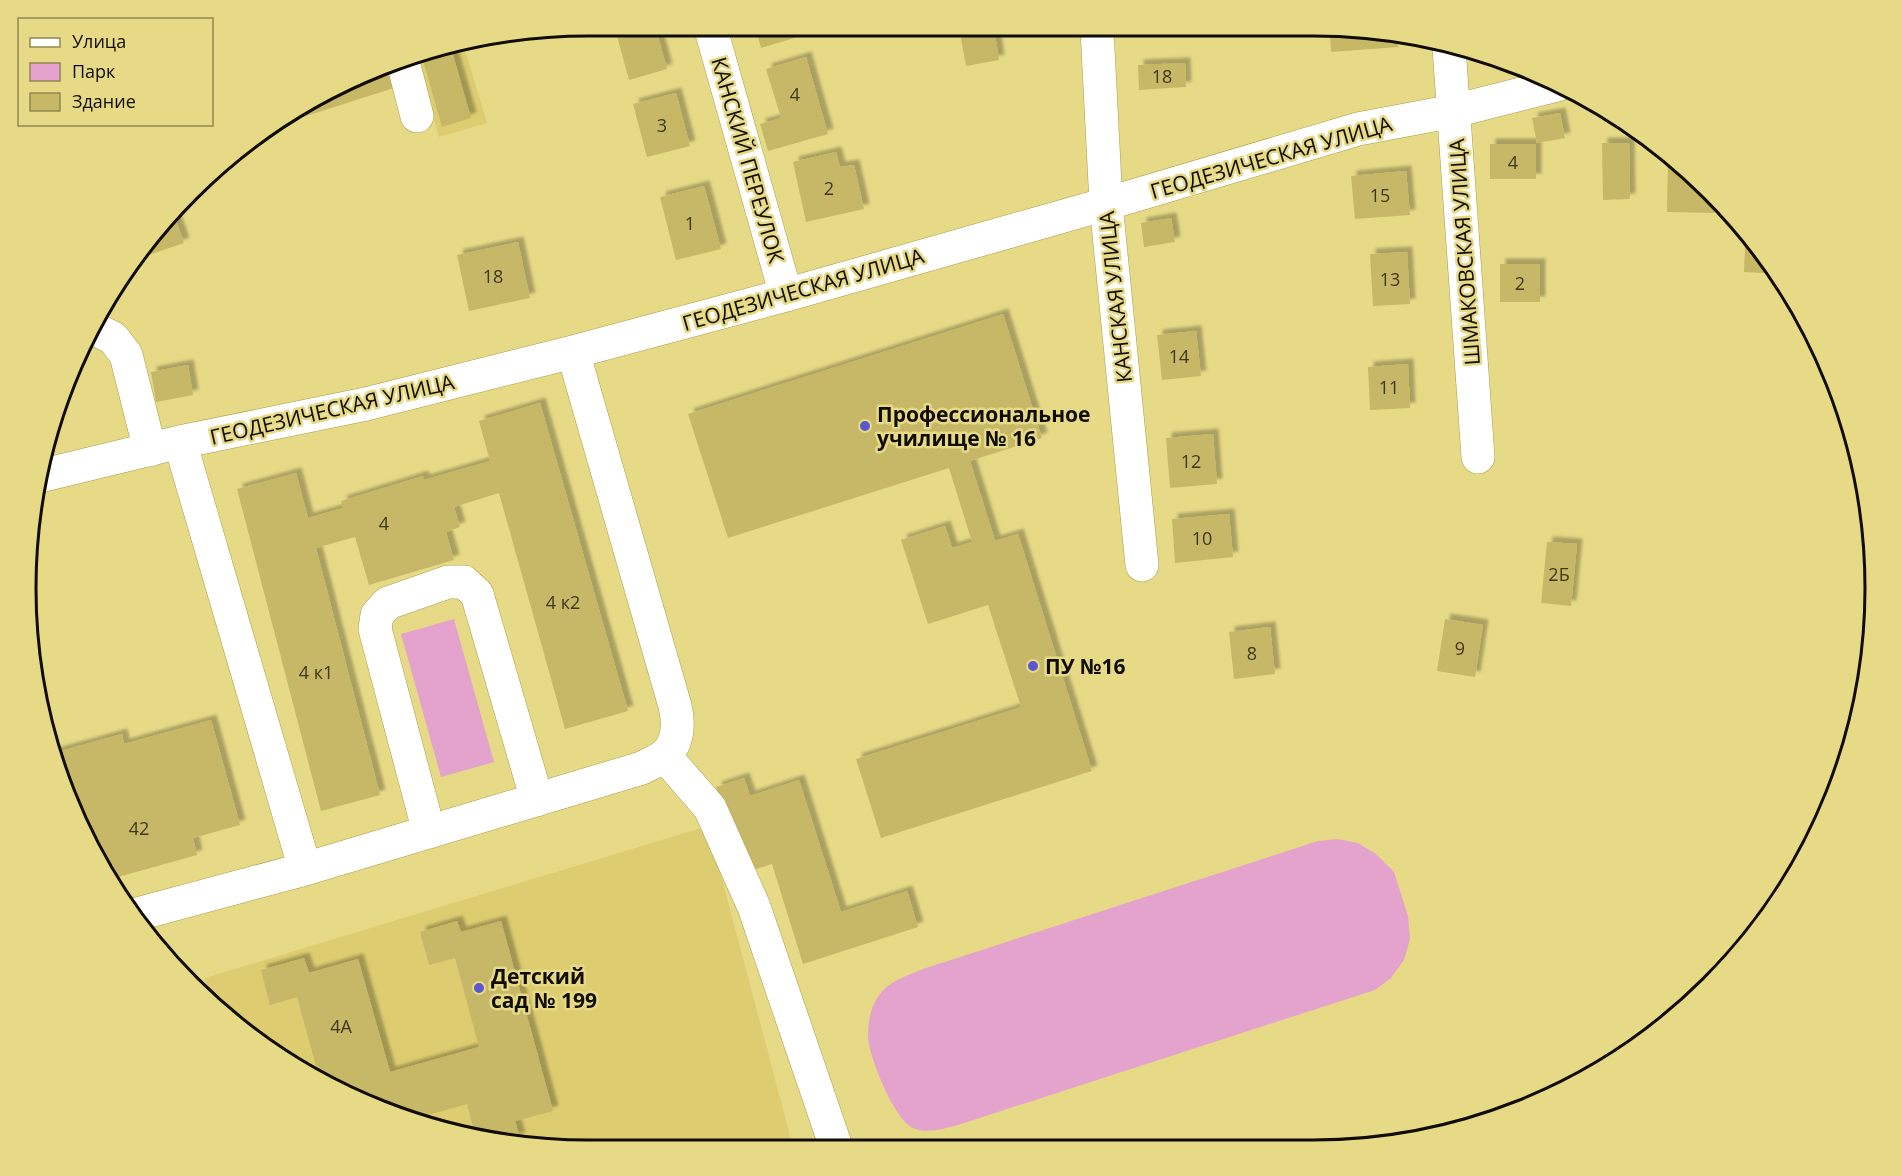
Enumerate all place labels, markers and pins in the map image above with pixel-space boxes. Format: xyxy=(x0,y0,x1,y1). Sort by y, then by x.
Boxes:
place label: Профессиональное училище № 16 xyxy=(877,400,1091,452)
marker: Профессиональное училище № 16 xyxy=(858,419,872,433)
place label: ПУ №16 xyxy=(1045,652,1126,680)
marker: ПУ №16 xyxy=(1026,659,1040,673)
place label: Детский сад № 199 xyxy=(491,962,597,1014)
marker: Детский сад № 199 xyxy=(472,981,486,995)

